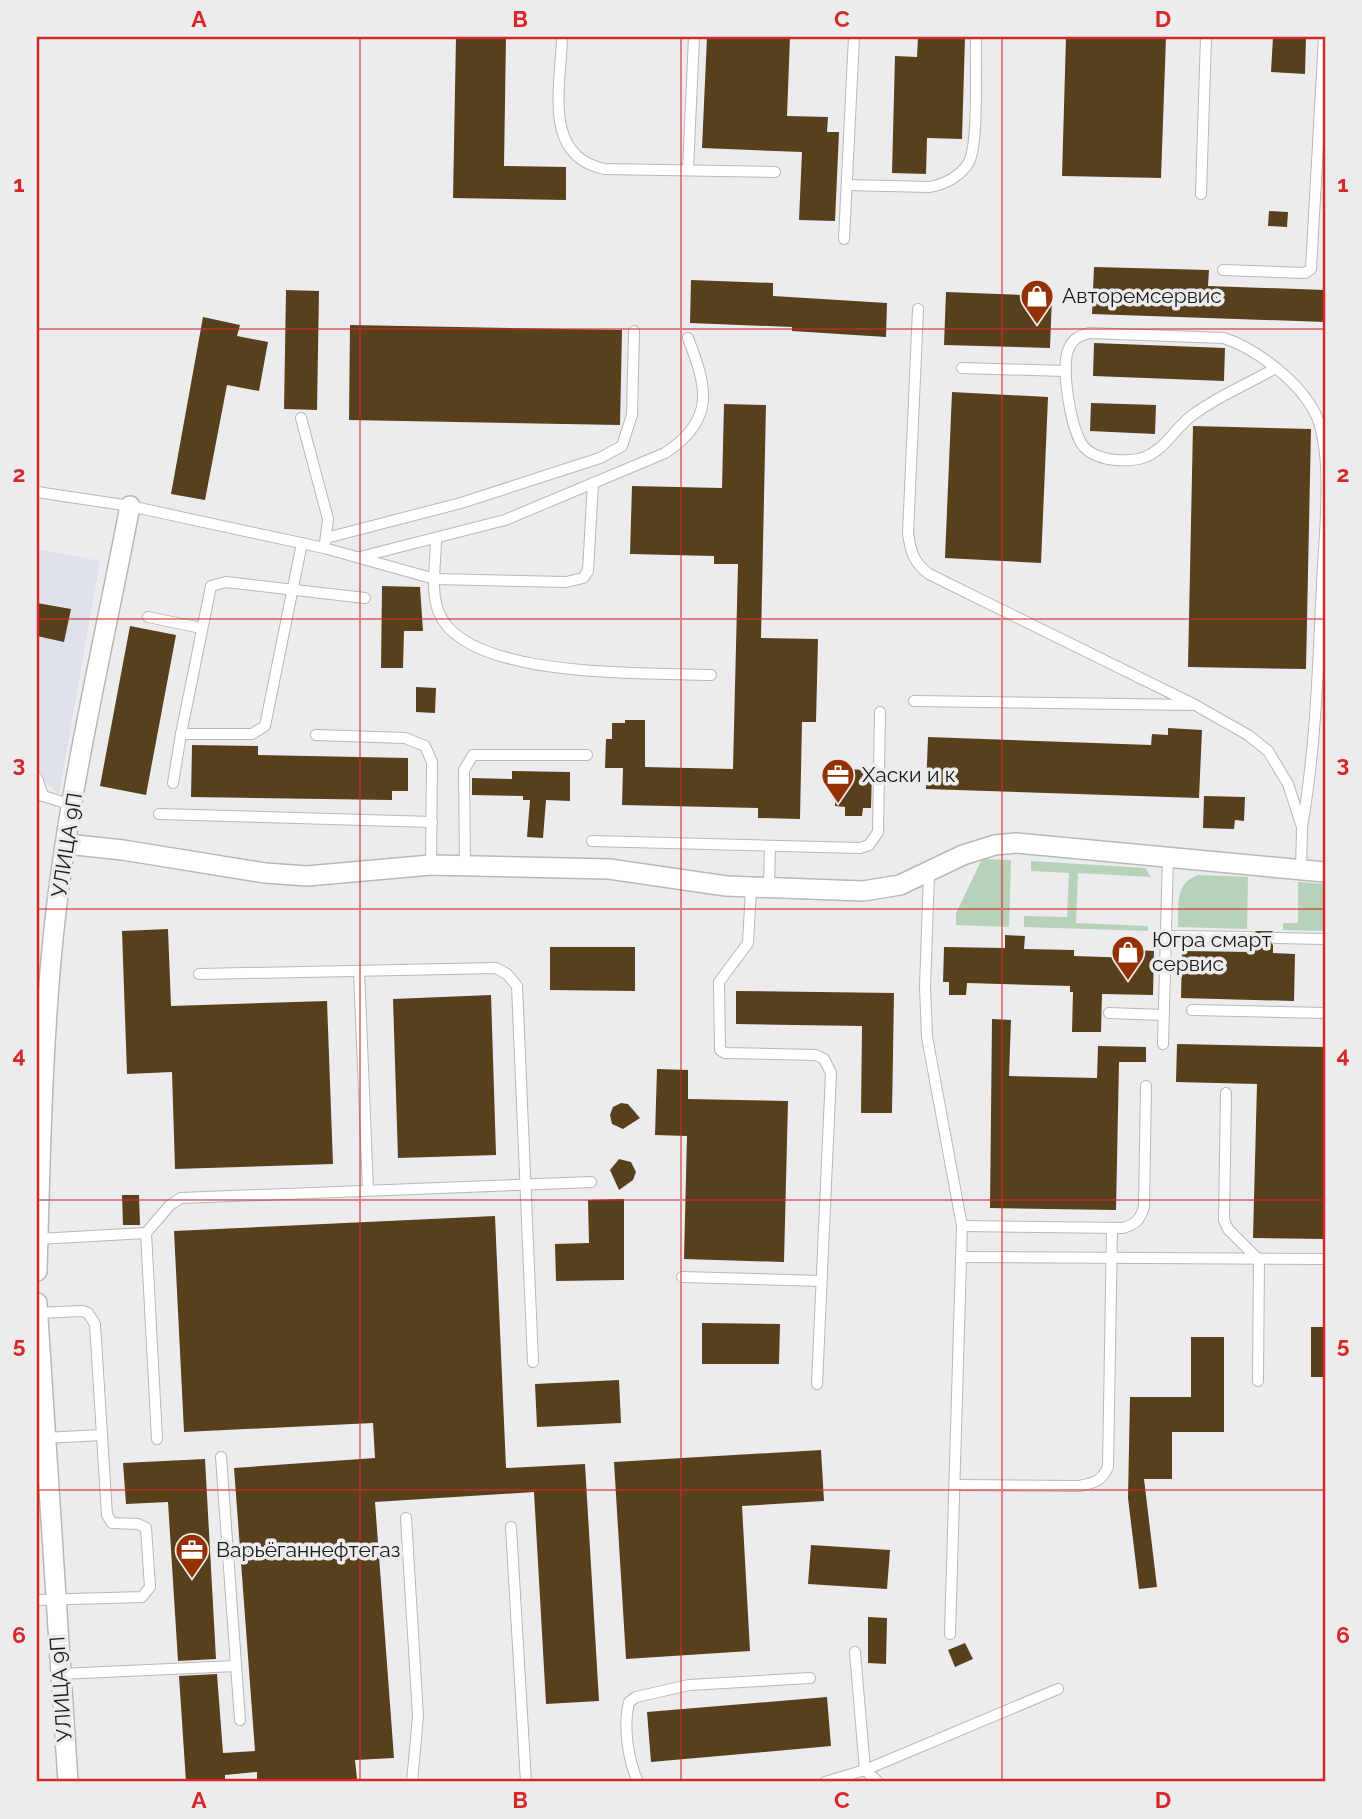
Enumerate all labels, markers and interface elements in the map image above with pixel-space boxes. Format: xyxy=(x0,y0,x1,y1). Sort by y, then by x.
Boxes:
text: A xyxy=(191,5,207,32)
text: B xyxy=(512,5,528,32)
text: C xyxy=(834,5,850,32)
text: D xyxy=(1155,5,1171,32)
text: 1 xyxy=(13,170,25,197)
text: 1 xyxy=(1337,170,1349,197)
shop icon: Авторемсервис xyxy=(1018,277,1056,326)
place label: Авторемсервис xyxy=(1062,283,1222,308)
text: 2 xyxy=(13,460,25,487)
text: 2 xyxy=(1337,460,1349,487)
text: 3 xyxy=(13,750,25,777)
text: 3 xyxy=(1337,750,1349,777)
office icon: Хаски и к xyxy=(819,756,857,805)
place label: Хаски и к xyxy=(862,762,956,787)
street label: УЛИЦА 9П xyxy=(46,791,87,899)
place label: Югра смарт сервис xyxy=(1152,927,1271,976)
shop icon: Югра смарт сервис xyxy=(1109,933,1147,982)
text: 4 xyxy=(12,1041,26,1068)
text: 4 xyxy=(1336,1041,1350,1068)
text: 5 xyxy=(13,1331,26,1358)
text: 5 xyxy=(1337,1331,1350,1358)
office icon: Варьёганнефтегаз xyxy=(173,1531,211,1580)
place label: Варьёганнефтегаз xyxy=(216,1537,400,1562)
text: 6 xyxy=(12,1621,26,1648)
text: 6 xyxy=(1336,1621,1350,1648)
street label: УЛИЦА 9П xyxy=(44,1635,77,1743)
text: A xyxy=(191,1786,207,1813)
text: B xyxy=(512,1786,528,1813)
text: C xyxy=(834,1786,850,1813)
text: D xyxy=(1155,1786,1171,1813)

